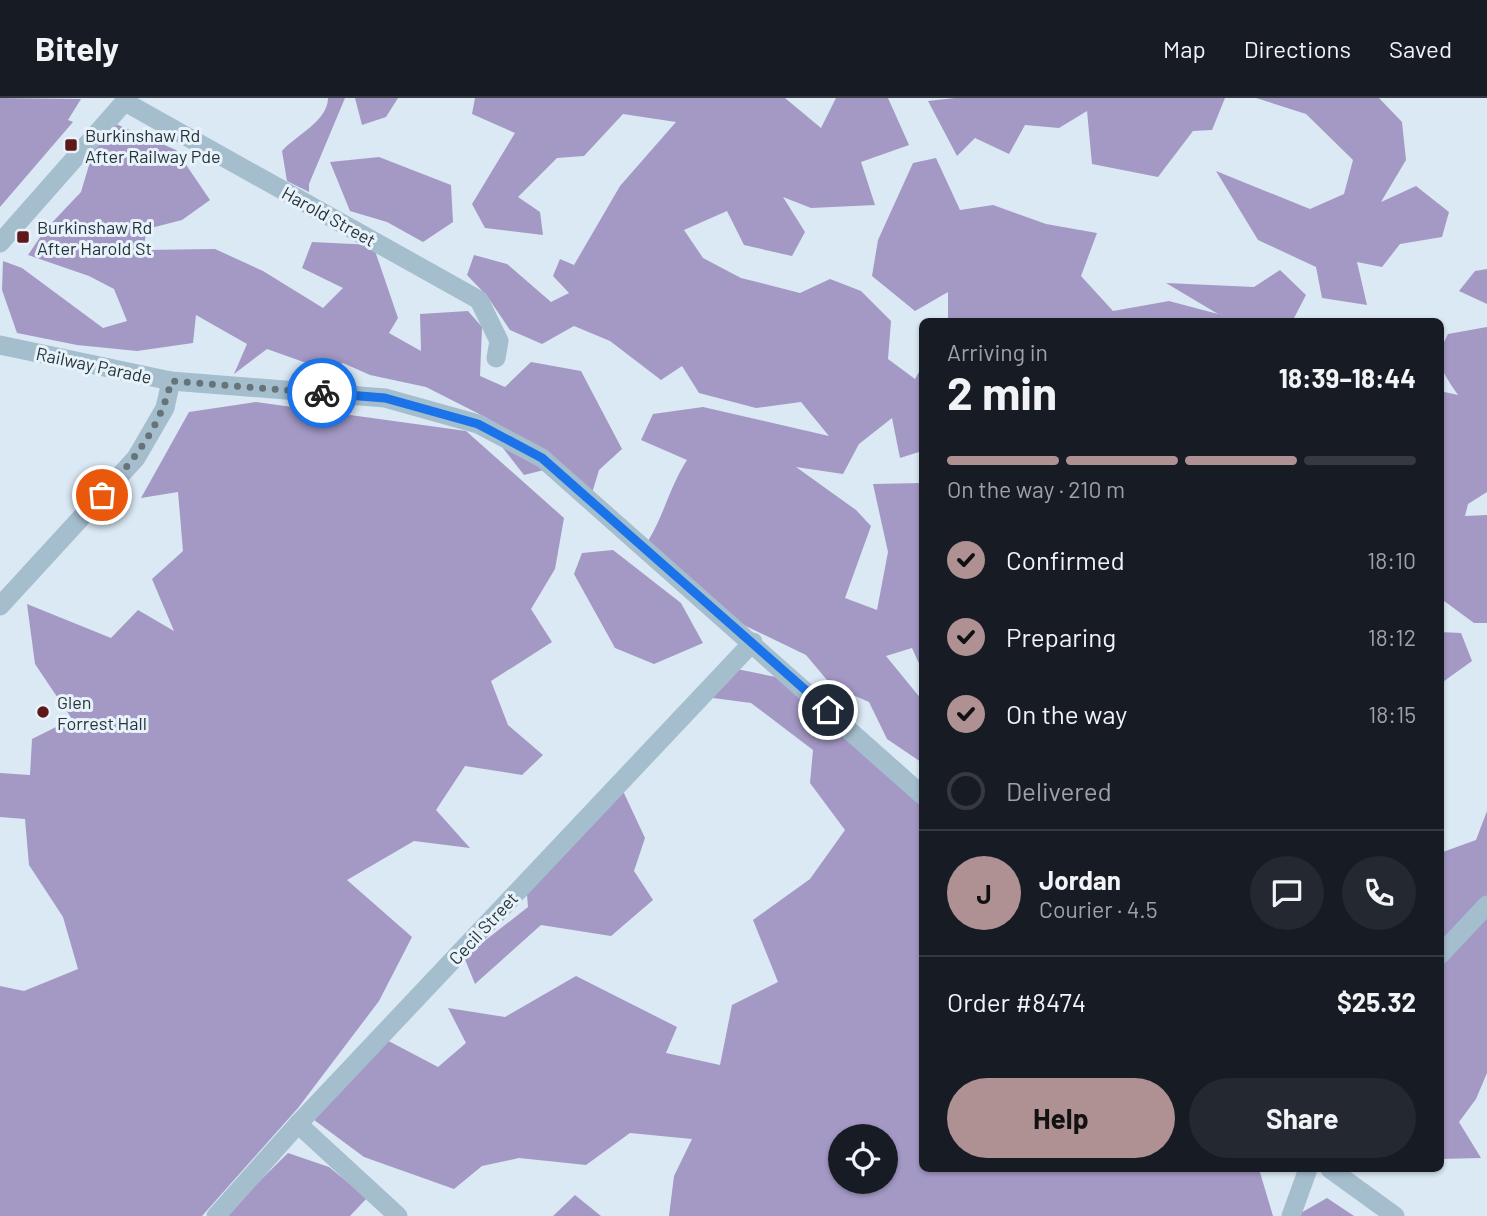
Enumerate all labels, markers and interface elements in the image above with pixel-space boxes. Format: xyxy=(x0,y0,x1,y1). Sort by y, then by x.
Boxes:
text: Bitely xyxy=(35,28,119,68)
text: Map xyxy=(1163,34,1206,63)
text: Directions xyxy=(1244,34,1351,63)
text: Saved xyxy=(1389,34,1452,63)
place label: Burkinshaw Rd After Railway Pde xyxy=(85,124,221,167)
marker: Burkinshaw Rd After Railway Pde xyxy=(63,137,79,153)
street label: Harold Street xyxy=(278,181,380,251)
place label: Burkinshaw Rd After Harold St xyxy=(37,216,152,259)
marker: Burkinshaw Rd After Harold St xyxy=(15,229,31,245)
text: Arriving in xyxy=(947,338,1048,366)
street label: Railway Parade xyxy=(34,342,154,388)
courier xyxy=(287,358,357,428)
text: 18:39–18:44 xyxy=(1279,362,1416,393)
text: 2 min xyxy=(947,364,1057,419)
icon: bike xyxy=(303,374,341,412)
pin xyxy=(72,465,132,525)
text: On the way · 210 m xyxy=(947,475,1125,503)
icon: bag xyxy=(83,476,121,514)
icon: check xyxy=(947,541,985,579)
text: Confirmed xyxy=(1006,544,1125,575)
text: 18:10 xyxy=(1367,546,1416,574)
icon: check xyxy=(947,618,985,656)
text: Preparing xyxy=(1006,621,1116,652)
text: 18:12 xyxy=(1368,623,1416,651)
pin xyxy=(798,680,858,740)
place label: Glen Forrest Hall xyxy=(57,691,147,734)
icon: home xyxy=(809,691,847,729)
icon: check xyxy=(947,695,985,733)
text: On the way xyxy=(1006,698,1127,729)
text: 18:15 xyxy=(1368,700,1416,728)
marker: Glen Forrest Hall xyxy=(35,704,51,720)
text: Delivered xyxy=(1006,775,1112,806)
button: chat xyxy=(1250,856,1324,930)
button: phone xyxy=(1342,856,1416,930)
text: Jordan xyxy=(1039,864,1121,895)
text: J xyxy=(976,878,992,909)
street label: Cecil Street xyxy=(444,887,522,969)
text: Courier · 4.5 xyxy=(1039,895,1158,923)
text: Order #8474 xyxy=(947,986,1086,1017)
text: $25.32 xyxy=(1337,986,1416,1017)
button: Help xyxy=(947,1078,1175,1158)
button: Share xyxy=(1189,1078,1416,1158)
map controls xyxy=(828,1124,898,1194)
button: locate xyxy=(828,1124,898,1194)

